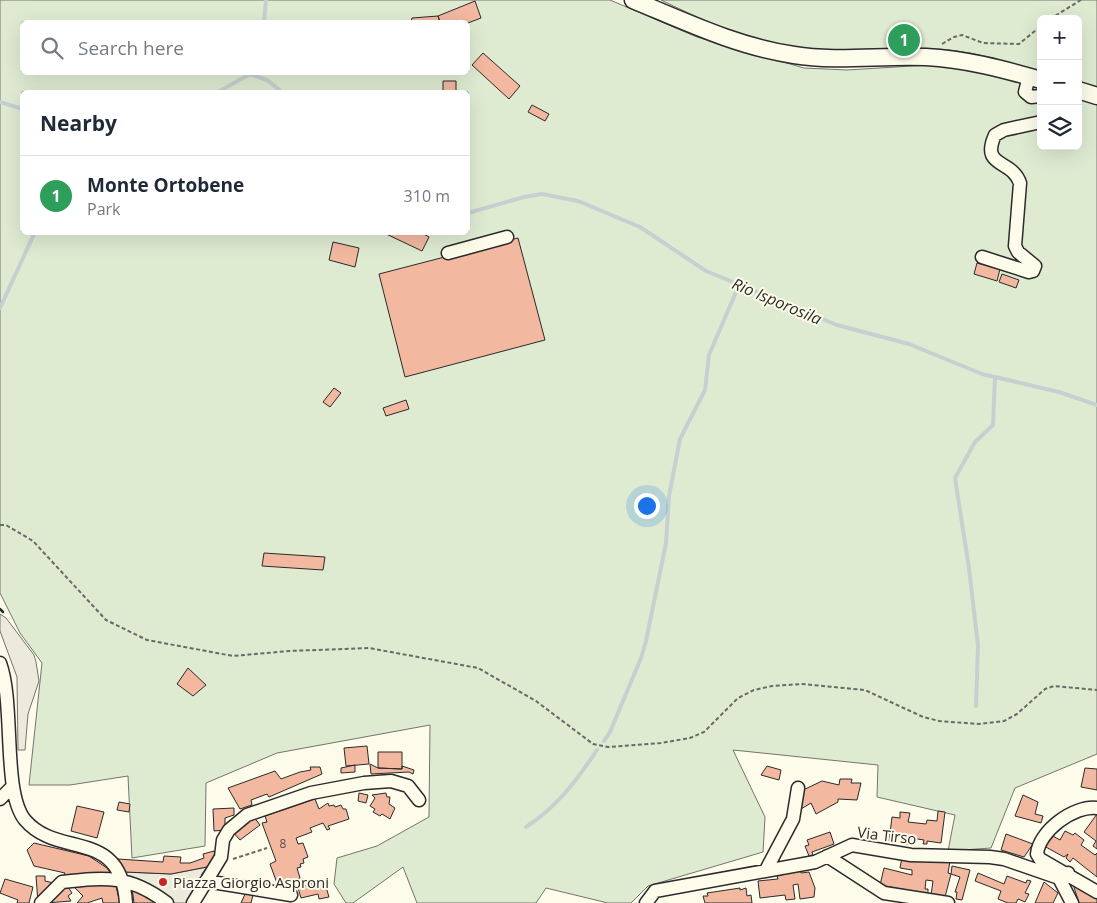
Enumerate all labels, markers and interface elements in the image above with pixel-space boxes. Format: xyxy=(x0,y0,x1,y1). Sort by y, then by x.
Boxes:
map controls xyxy=(1037,15,1082,150)
button: + xyxy=(1037,15,1082,60)
search box xyxy=(20,20,470,75)
pin: 1 xyxy=(888,21,920,59)
icon: search xyxy=(38,34,66,62)
text: Search here xyxy=(78,35,184,61)
button: − xyxy=(1037,60,1082,105)
button: layers xyxy=(1037,105,1082,150)
text: Nearby xyxy=(40,109,117,137)
text: Monte Ortobene xyxy=(87,172,244,198)
text: 1 xyxy=(51,185,61,207)
text: 310 m xyxy=(404,185,450,207)
text: Park xyxy=(87,198,120,220)
water label: Rio Isporosila xyxy=(729,272,825,330)
your location xyxy=(634,493,660,519)
street label: Via Tirso xyxy=(856,821,918,849)
house number: 8 xyxy=(280,835,287,852)
place label: Piazza Giorgio Asproni xyxy=(173,872,329,892)
marker: Piazza Giorgio Asproni xyxy=(157,876,169,888)

